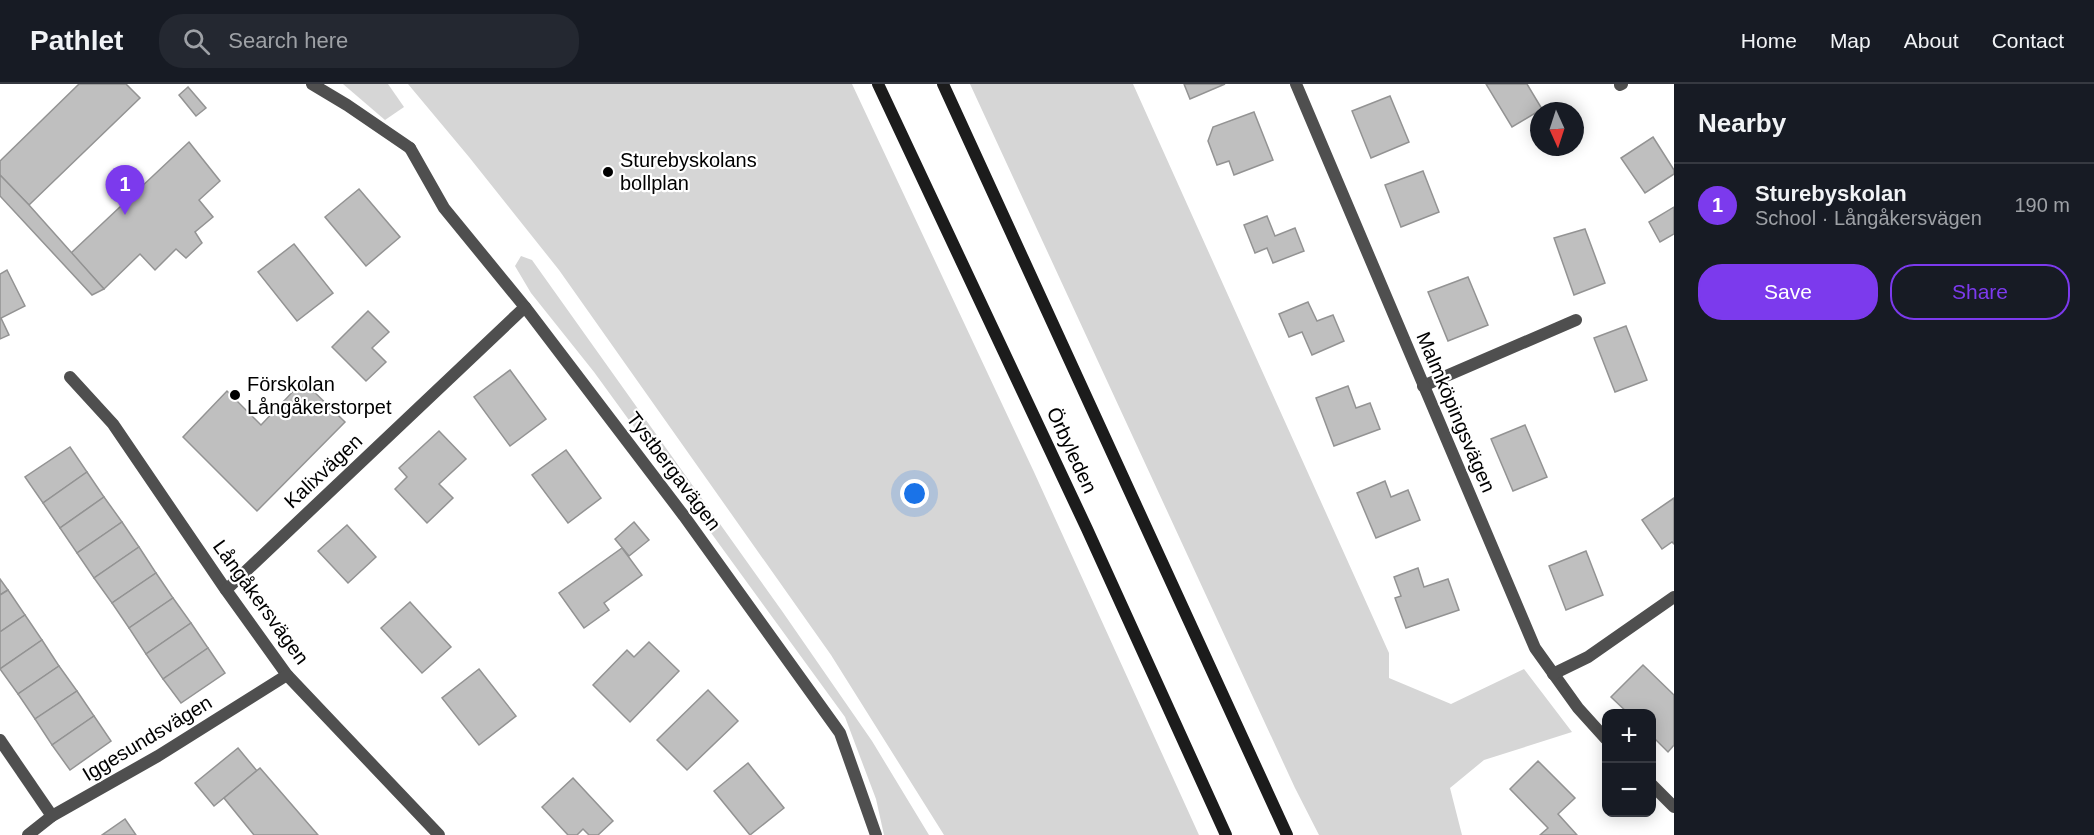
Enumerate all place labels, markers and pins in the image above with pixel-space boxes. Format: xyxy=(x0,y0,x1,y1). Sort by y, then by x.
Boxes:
place label: Sturebyskolans bollplan xyxy=(620,149,757,194)
marker: Sturebyskolans bollplan xyxy=(601,165,615,179)
pin: 1 xyxy=(106,166,144,215)
place label: Förskolan Långåkerstorpet xyxy=(247,373,392,418)
marker: Förskolan Långåkerstorpet xyxy=(228,388,242,402)

